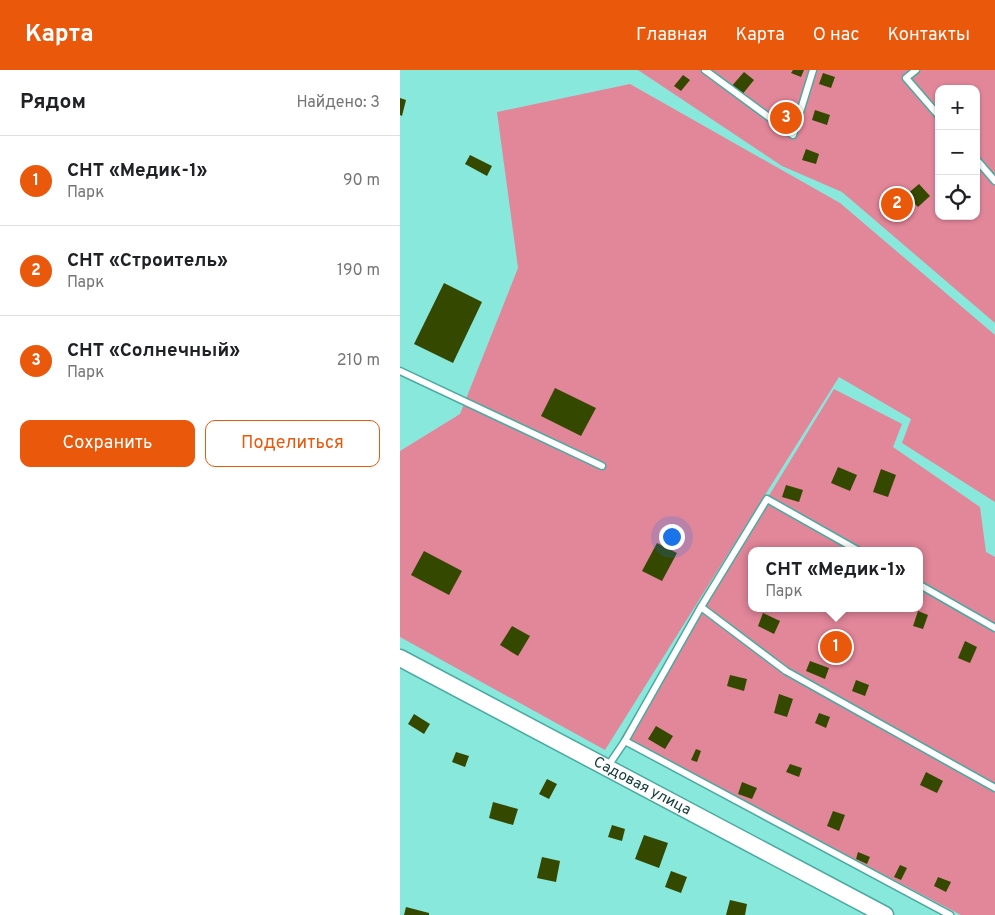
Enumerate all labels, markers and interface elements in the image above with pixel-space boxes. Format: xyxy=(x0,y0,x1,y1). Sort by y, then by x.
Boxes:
text: Карта xyxy=(25,20,94,50)
text: Главная xyxy=(636,24,707,47)
text: Карта xyxy=(735,24,785,47)
text: О нас xyxy=(813,24,859,47)
text: Контакты xyxy=(887,24,970,47)
map controls xyxy=(935,85,980,220)
button: + xyxy=(935,85,980,130)
text: Рядом xyxy=(20,89,86,116)
text: Найдено: 3 xyxy=(296,93,380,113)
pin: 3 xyxy=(770,99,802,137)
button: − xyxy=(935,130,980,175)
text: СНТ «Медик-1» xyxy=(67,159,207,183)
text: 1 xyxy=(33,171,39,191)
text: 90 m xyxy=(343,171,380,191)
button: locate xyxy=(935,175,980,220)
text: Парк xyxy=(67,183,104,203)
pin: 2 xyxy=(881,185,913,223)
text: СНТ «Строитель» xyxy=(67,249,228,273)
text: 2 xyxy=(31,261,41,281)
text: 190 m xyxy=(337,261,380,281)
text: Парк xyxy=(67,273,104,293)
text: СНТ «Солнечный» xyxy=(67,339,240,363)
text: 3 xyxy=(31,351,41,371)
text: 210 m xyxy=(337,351,380,371)
text: Парк xyxy=(67,363,104,383)
button: Сохранить xyxy=(20,420,195,467)
button: Поделиться xyxy=(205,420,380,467)
your location xyxy=(659,524,685,550)
popup xyxy=(748,547,923,612)
text: СНТ «Медик-1» xyxy=(765,558,906,582)
text: Парк xyxy=(765,582,803,602)
pin: 1 xyxy=(820,628,852,666)
street label: Садовая улица xyxy=(590,753,694,820)

